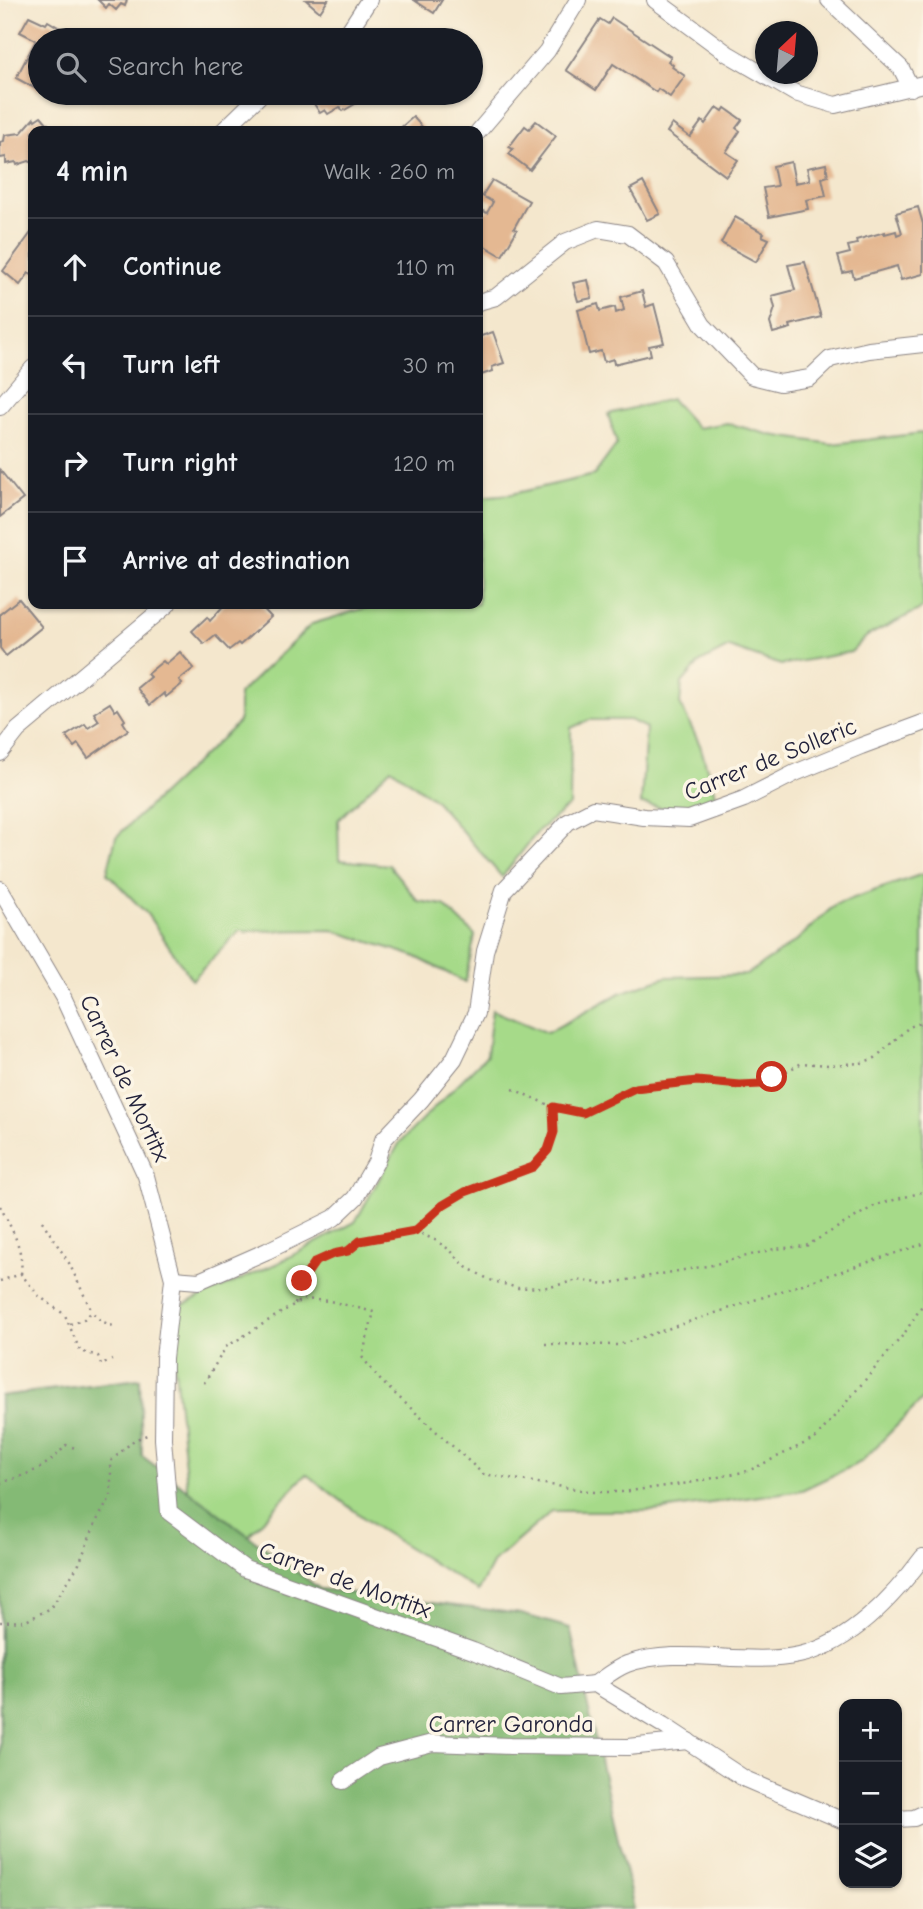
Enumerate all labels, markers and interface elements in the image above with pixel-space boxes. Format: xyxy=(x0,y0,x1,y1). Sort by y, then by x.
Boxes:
north arrow xyxy=(755,21,818,84)
search box xyxy=(28,28,483,105)
icon: search xyxy=(52,48,90,86)
text: Search here xyxy=(108,52,243,82)
text: 4 min xyxy=(56,154,128,189)
text: Walk · 260 m xyxy=(324,158,455,185)
icon: ahead xyxy=(56,248,94,286)
text: Continue xyxy=(123,252,221,282)
text: 110 m xyxy=(396,254,455,281)
icon: left xyxy=(56,346,94,384)
text: Turn left xyxy=(123,350,220,380)
text: 30 m xyxy=(403,352,455,379)
icon: right xyxy=(56,444,94,482)
text: Turn right xyxy=(123,448,237,478)
text: 120 m xyxy=(393,450,455,477)
icon: arrive xyxy=(56,542,94,580)
text: Arrive at destination xyxy=(123,546,350,576)
street label: Carrer de Solleric xyxy=(680,712,860,806)
street label: Carrer de Mortitx xyxy=(74,990,176,1166)
route start xyxy=(756,1061,787,1092)
route end xyxy=(286,1265,317,1296)
street label: Carrer de Mortitx xyxy=(255,1536,435,1624)
map controls xyxy=(839,1699,902,1888)
button: + xyxy=(839,1699,902,1762)
street label: Carrer Garonda xyxy=(428,1710,594,1738)
button: − xyxy=(839,1762,902,1825)
button: layers xyxy=(839,1825,902,1888)

